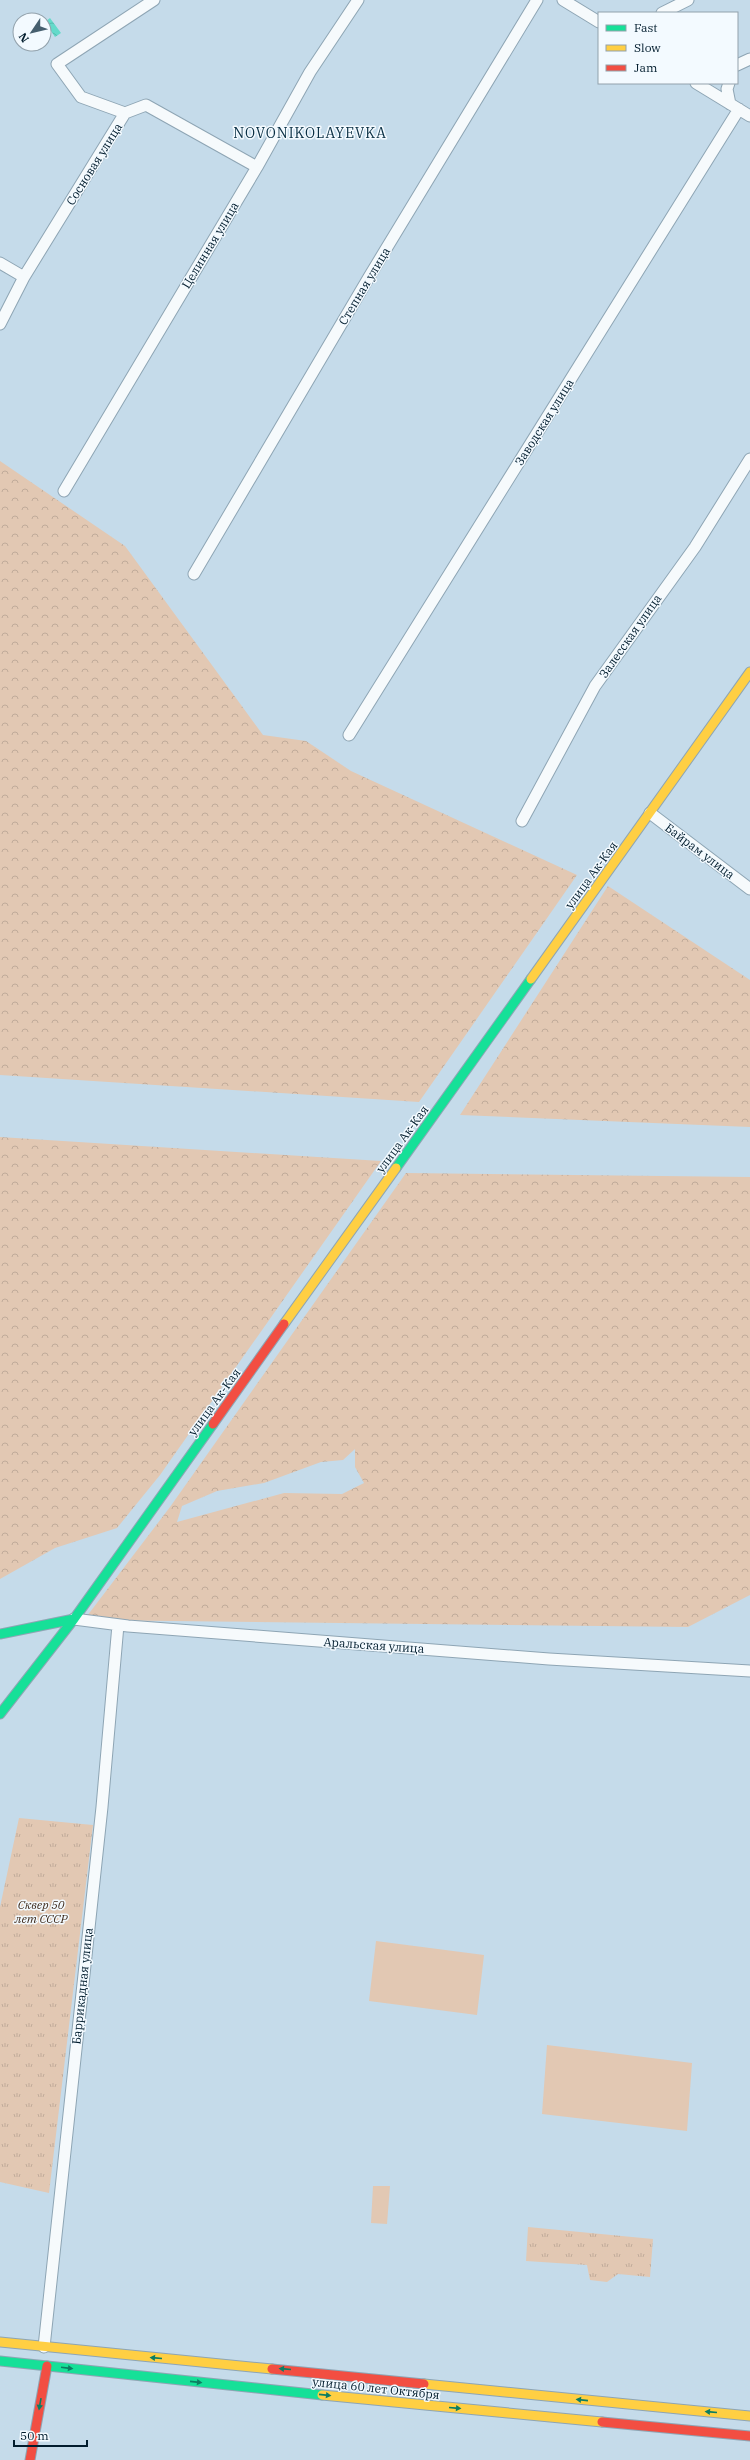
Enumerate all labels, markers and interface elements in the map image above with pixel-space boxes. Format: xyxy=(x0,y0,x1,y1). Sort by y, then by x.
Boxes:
north arrow xyxy=(12,12,52,52)
legend xyxy=(598,12,738,84)
text: Fast xyxy=(634,20,658,35)
text: N xyxy=(15,30,32,45)
text: Slow xyxy=(634,40,661,55)
text: Jam xyxy=(634,60,658,75)
street label: Сосновая улица xyxy=(63,120,126,208)
district label: NOVONIKOLAYEVKA xyxy=(233,124,387,142)
street label: Целинная улица xyxy=(178,199,242,291)
street label: Степная улица xyxy=(335,244,393,328)
street label: Заводская улица xyxy=(511,376,577,468)
street label: Залесская улица xyxy=(596,591,665,681)
street label: Байрам улица xyxy=(662,820,738,882)
street label: улица Ак-Кая xyxy=(562,838,621,912)
street label: улица Ак-Кая xyxy=(373,1102,432,1176)
street label: улица Ак-Кая xyxy=(185,1365,244,1439)
street label: Аральская улица xyxy=(323,1634,425,1656)
park label: Сквер 50 лет СССР xyxy=(14,1897,68,1926)
street label: Баррикадная улица xyxy=(68,1926,96,2045)
one-way arrow xyxy=(150,2354,162,2361)
one-way arrow xyxy=(61,2365,73,2371)
one-way arrow xyxy=(279,2365,291,2372)
street label: улица 60 лет Октября xyxy=(312,2374,441,2402)
one-way arrow xyxy=(190,2379,202,2385)
one-way arrow xyxy=(319,2392,331,2399)
one-way arrow xyxy=(576,2397,588,2403)
one-way arrow xyxy=(37,2398,43,2410)
one-way arrow xyxy=(449,2404,461,2411)
one-way arrow xyxy=(705,2409,717,2416)
scale bar xyxy=(14,2422,87,2448)
text: 50 m xyxy=(20,2428,49,2443)

